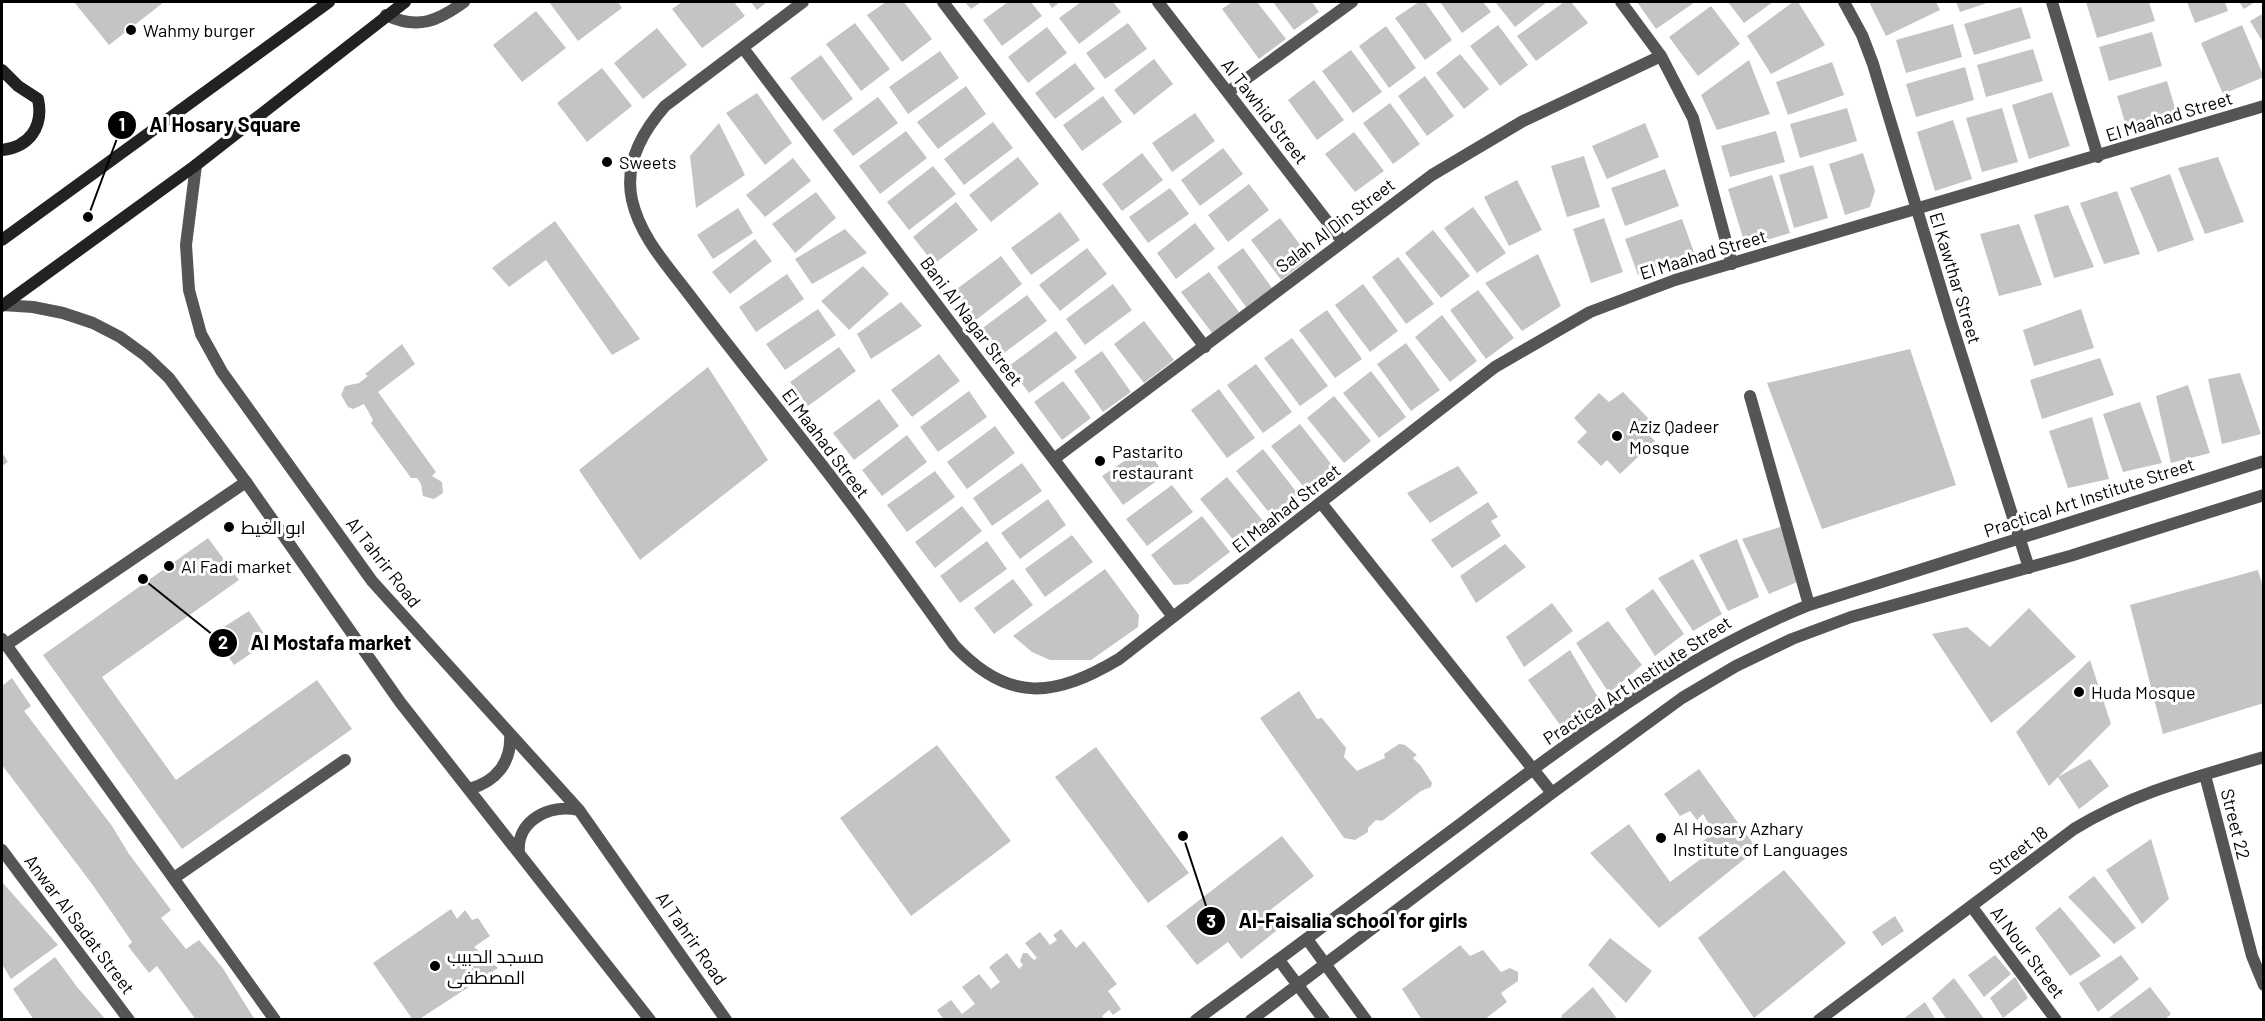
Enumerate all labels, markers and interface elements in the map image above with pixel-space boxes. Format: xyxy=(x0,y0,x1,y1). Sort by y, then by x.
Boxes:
place label: Wahmy burger xyxy=(143,19,255,41)
marker: Wahmy burger xyxy=(124,23,138,37)
street label: Al Tawhid Street xyxy=(1217,54,1313,168)
street label: El Maahad Street xyxy=(2103,86,2235,146)
callout: Al Hosary Square xyxy=(107,106,313,144)
text: Al Hosary Square xyxy=(149,112,301,136)
text: 1 xyxy=(119,113,125,135)
place label: Sweets xyxy=(619,151,676,173)
marker: Sweets xyxy=(600,155,614,169)
street label: Salah Al Din Street xyxy=(1271,173,1399,277)
street label: El Kawthar Street xyxy=(1926,210,1986,346)
street label: El Maahad Street xyxy=(1637,224,1769,284)
street label: Bani Al Nagar Street xyxy=(916,252,1028,390)
street label: El Maahad Street xyxy=(778,384,874,502)
place label: Aziz Qadeer Mosque xyxy=(1629,415,1720,458)
marker: Aziz Qadeer Mosque xyxy=(1610,429,1624,443)
place label: Pastarito restaurant xyxy=(1112,440,1194,483)
street label: Practical Art Institute Street xyxy=(1981,453,2197,541)
marker: Pastarito restaurant xyxy=(1093,454,1107,468)
street label: El Maahad Street xyxy=(1227,459,1345,557)
street label: Al Tahrir Road xyxy=(342,512,426,612)
place label: ابو الغيط xyxy=(241,516,306,539)
marker: ابو الغيط xyxy=(222,520,236,534)
place label: Al Fadi market xyxy=(181,555,292,577)
marker: Al Fadi market xyxy=(162,559,176,573)
street label: Practical Art Institute Street xyxy=(1539,611,1735,749)
callout: Al Mostafa market xyxy=(208,624,423,662)
text: Al Mostafa market xyxy=(251,630,411,654)
text: 2 xyxy=(218,631,228,653)
place label: Huda Mosque xyxy=(2091,681,2196,703)
marker: Huda Mosque xyxy=(2072,685,2086,699)
street label: Street 22 xyxy=(2217,786,2255,862)
place label: Al Hosary Azhary Institute of Languages xyxy=(1673,817,1848,860)
street label: Street 18 xyxy=(1984,821,2052,879)
marker: Al Hosary Azhary Institute of Languages xyxy=(1654,831,1668,845)
street label: Anwar Al Sadat Street xyxy=(20,850,140,998)
street label: Al Tahrir Road xyxy=(652,887,732,989)
callout: Al-Faisalia school for girls xyxy=(1196,902,1479,940)
street label: Al Nour Street xyxy=(1986,902,2070,1002)
text: Al-Faisalia school for girls xyxy=(1238,908,1468,932)
text: 3 xyxy=(1206,910,1216,932)
place label: مسجد الحبيب المصطفى xyxy=(447,945,544,989)
marker: مسجد الحبيب المصطفى xyxy=(428,959,442,973)

